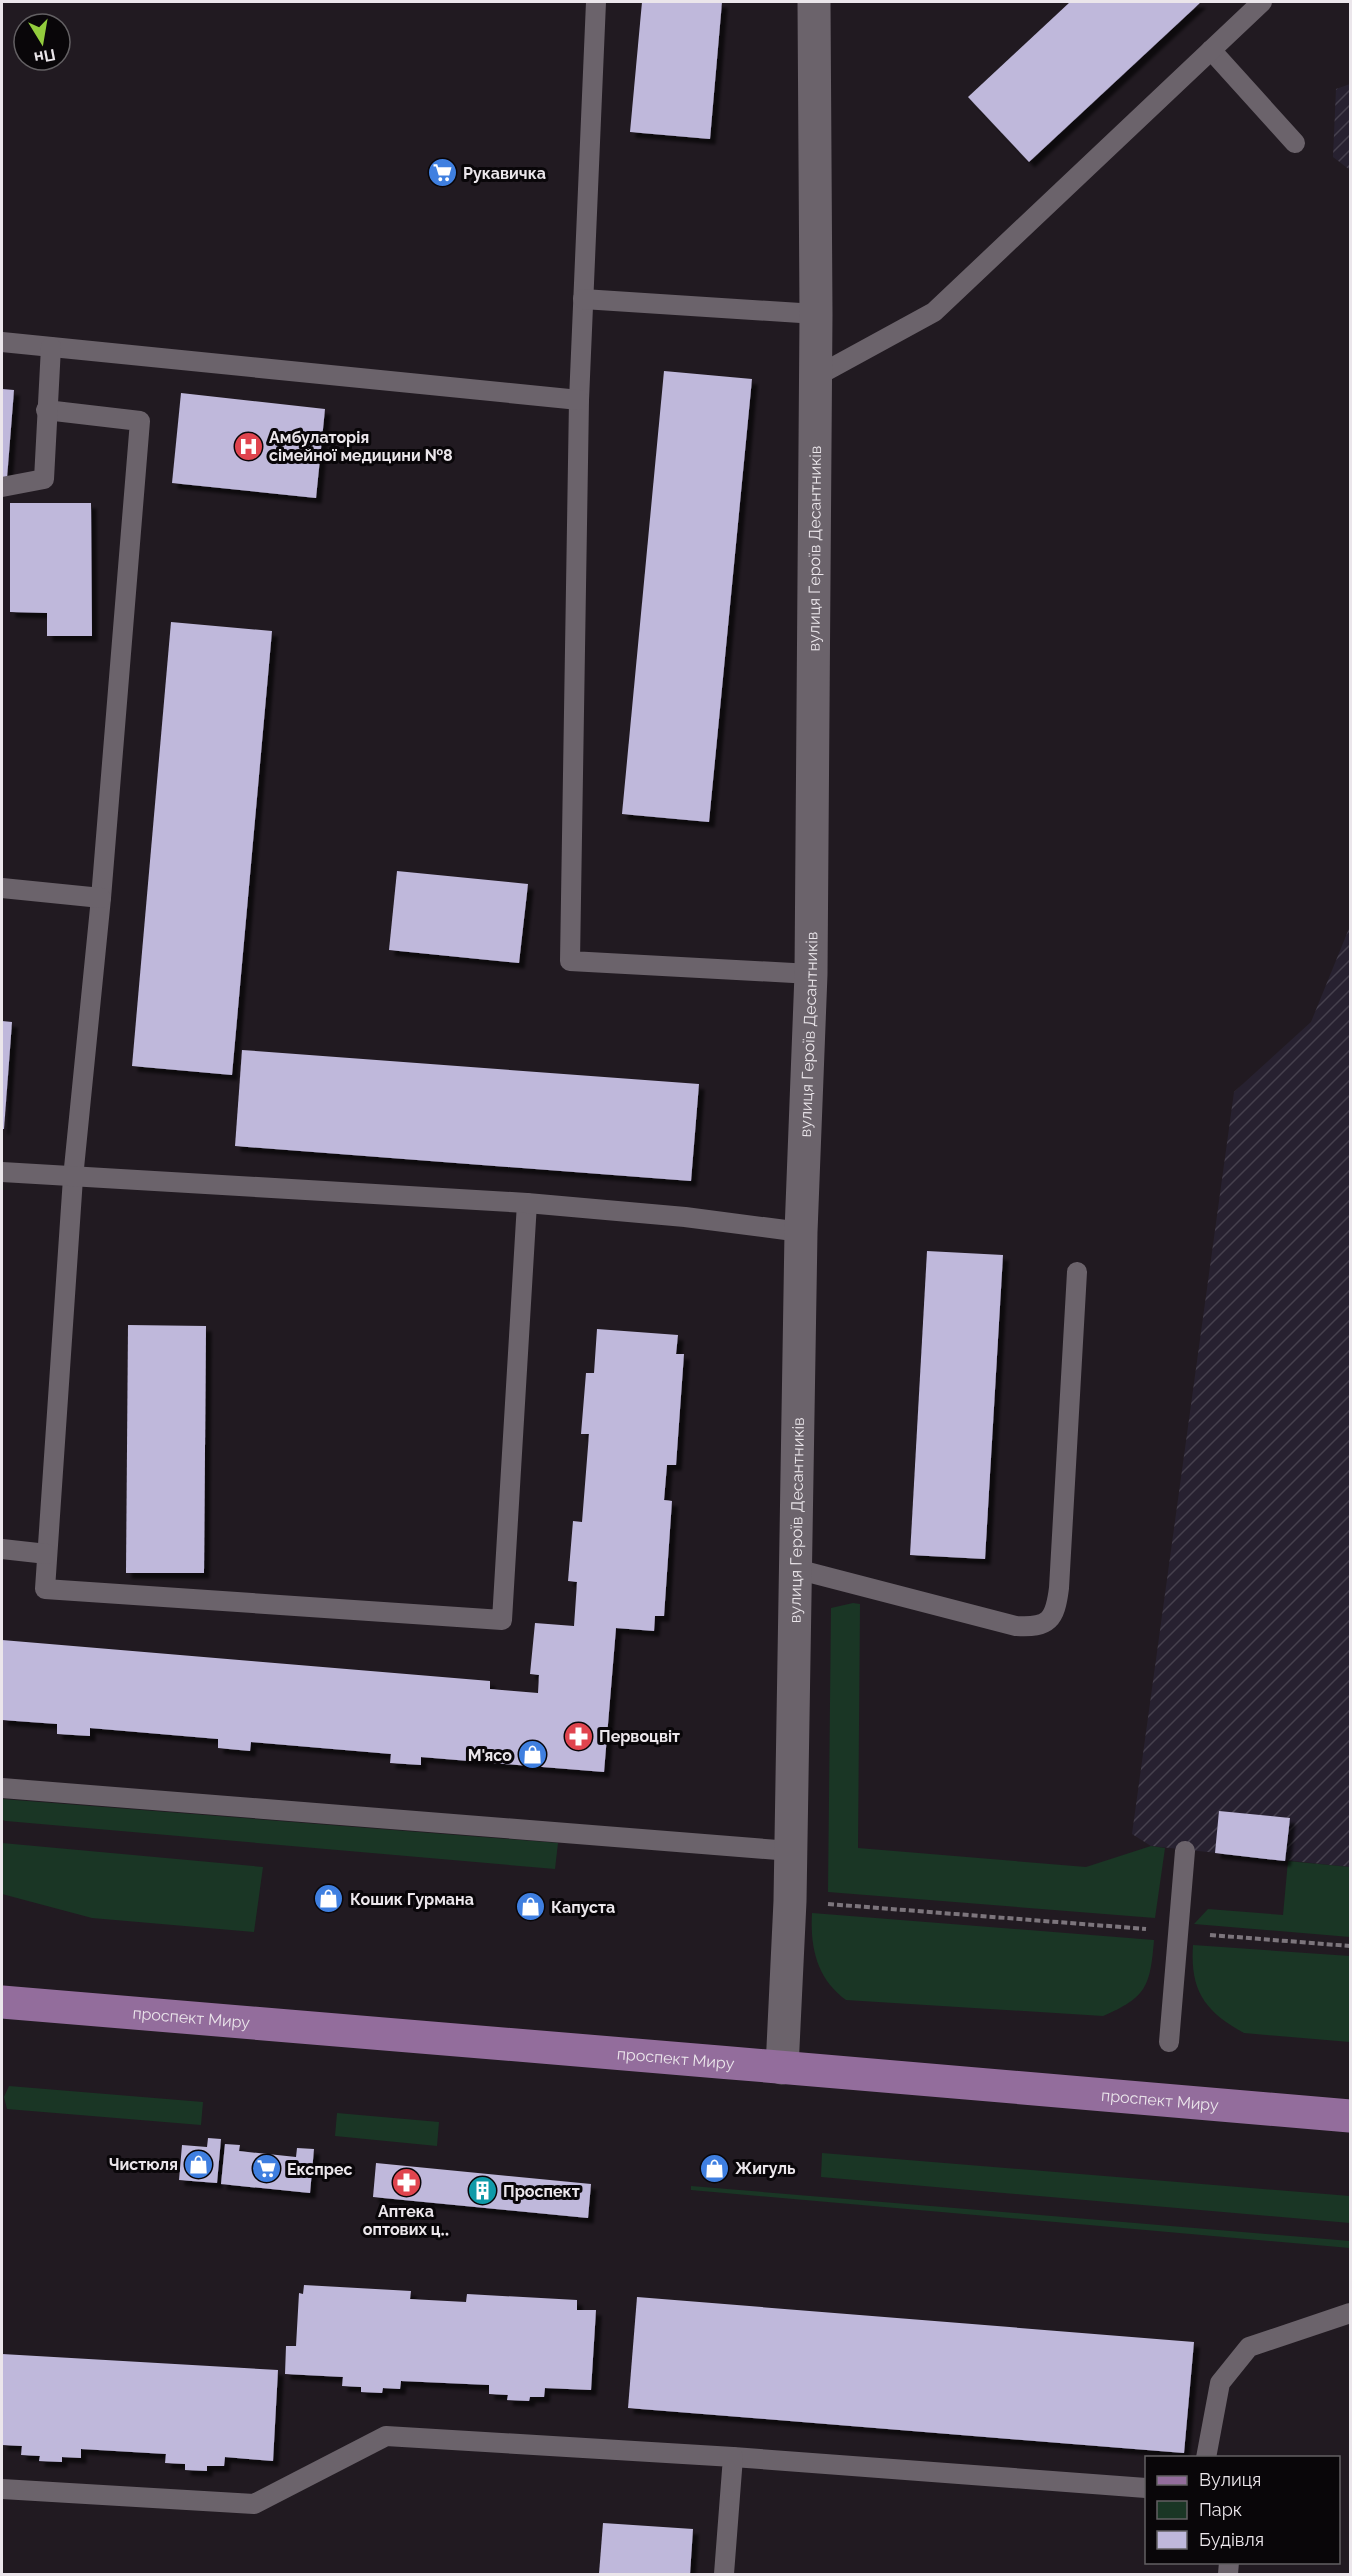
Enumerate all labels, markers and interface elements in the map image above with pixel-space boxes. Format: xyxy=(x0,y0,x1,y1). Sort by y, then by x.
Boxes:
north arrow xyxy=(12,12,72,72)
text: Пн xyxy=(33,45,57,68)
supermarket icon: Рукавичка xyxy=(426,157,458,189)
place label: Рукавичка xyxy=(463,164,546,183)
place label: Амбулаторія сімейної медицини №8 xyxy=(269,428,453,465)
hospital icon: Амбулаторія сімейної медицини №8 xyxy=(232,430,264,462)
street label: вулиця Героїв Десантників xyxy=(804,445,825,652)
street label: вулиця Героїв Десантників xyxy=(795,931,821,1138)
street label: вулиця Героїв Десантників xyxy=(785,1417,807,1623)
pharmacy icon: Первоцвіт xyxy=(562,1720,594,1752)
place label: Первоцвіт xyxy=(599,1727,680,1746)
shop icon: М'ясо xyxy=(517,1739,549,1771)
place label: М'ясо xyxy=(468,1746,512,1765)
shop icon: Кошик Гурмана xyxy=(313,1883,345,1915)
place label: Кошик Гурмана xyxy=(350,1890,474,1909)
shop icon: Капуста xyxy=(514,1891,546,1923)
place label: Капуста xyxy=(551,1898,615,1917)
street label: проспект Миру xyxy=(132,2003,251,2032)
street label: проспект Миру xyxy=(616,2044,735,2073)
street label: проспект Миру xyxy=(1101,2085,1220,2114)
shop icon: Чистюля xyxy=(183,2148,215,2180)
shop icon: Жигуль xyxy=(698,2152,730,2184)
supermarket icon: Експрес xyxy=(250,2153,282,2185)
place label: Чистюля xyxy=(109,2155,178,2174)
place label: Жигуль xyxy=(735,2159,796,2178)
place label: Експрес xyxy=(287,2160,353,2179)
pharmacy icon: Аптека оптових ц‥ xyxy=(390,2167,422,2199)
building icon: Проспект xyxy=(466,2175,498,2207)
place label: Проспект xyxy=(503,2182,580,2201)
place label: Аптека оптових ц‥ xyxy=(363,2202,449,2239)
legend xyxy=(1145,2456,1340,2564)
text: Вулиця xyxy=(1199,2469,1261,2490)
text: Парк xyxy=(1199,2499,1242,2520)
text: Будівля xyxy=(1199,2529,1264,2550)

